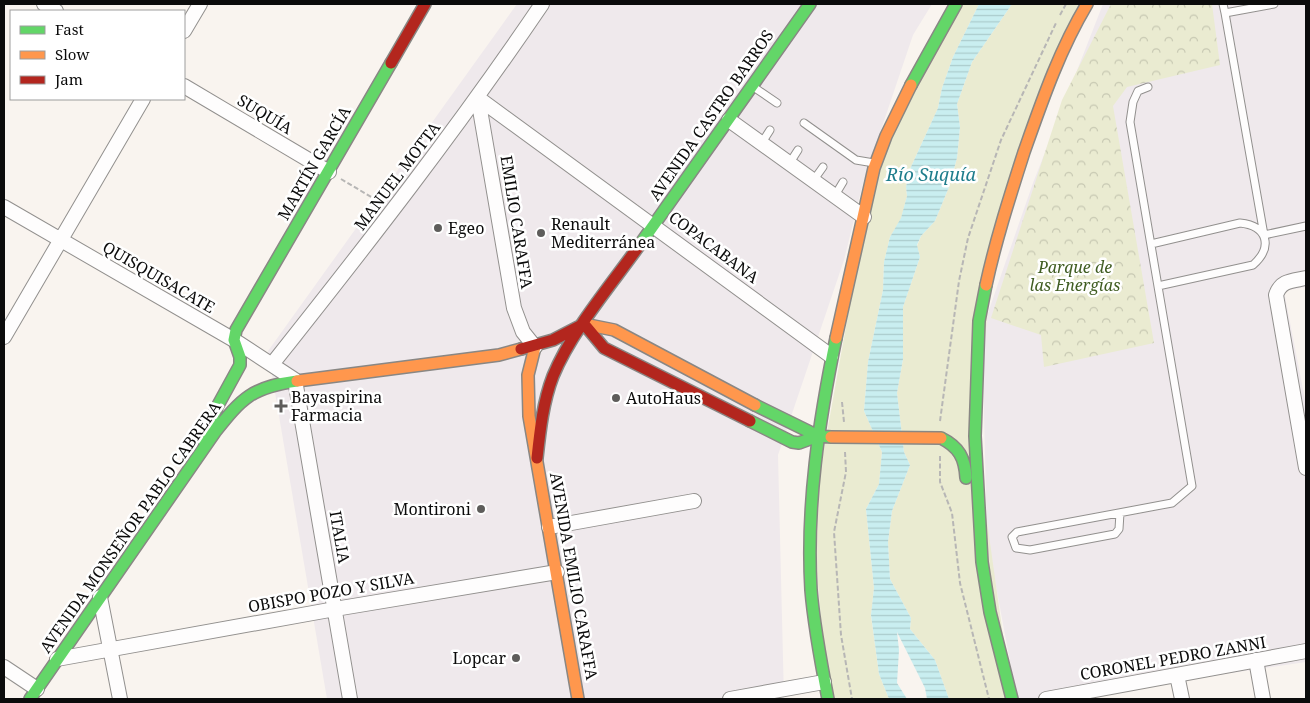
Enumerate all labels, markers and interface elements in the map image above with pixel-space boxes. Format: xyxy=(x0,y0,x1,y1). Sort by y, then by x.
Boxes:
legend xyxy=(10,10,185,100)
text: Fast xyxy=(55,19,84,39)
street label: AVENIDA CASTRO BARROS xyxy=(644,25,778,205)
text: Slow xyxy=(55,44,89,64)
text: Jam xyxy=(54,69,83,89)
street label: SUQUÍA xyxy=(233,89,297,139)
street label: MARTÍN GARCÍA xyxy=(272,101,356,224)
street label: MANUEL MOTTA xyxy=(349,117,446,235)
street label: EMILIO CARAFFA xyxy=(496,154,539,291)
water label: Río Suquía xyxy=(885,162,976,186)
street label: COPACABANA xyxy=(664,206,764,289)
place label: Renault Mediterránea xyxy=(551,213,655,253)
place label: Egeo xyxy=(448,217,484,239)
marker: Egeo xyxy=(432,222,444,234)
marker: Renault Mediterránea xyxy=(535,227,547,239)
street label: QUISQUISACATE xyxy=(99,236,219,318)
park label: Parque de las Energías xyxy=(1030,256,1120,296)
place label: Bayaspirina Farmacia xyxy=(291,386,382,426)
place label: AutoHaus xyxy=(626,387,701,409)
marker: AutoHaus xyxy=(610,392,622,404)
street label: AVENIDA MONSEÑOR PABLO CABRERA xyxy=(34,396,226,657)
marker: Bayaspirina Farmacia xyxy=(275,400,287,412)
street label: AVENIDA EMILIO CARAFFA xyxy=(545,471,603,682)
place label: Montironi xyxy=(393,498,471,520)
marker: Montironi xyxy=(475,503,487,515)
street label: ITALIA xyxy=(325,509,356,566)
street label: OBISPO POZO Y SILVA xyxy=(246,566,417,617)
street label: CORONEL PEDRO ZANNI xyxy=(1078,631,1268,685)
place label: Lopcar xyxy=(453,647,506,669)
marker: Lopcar xyxy=(510,652,522,664)

